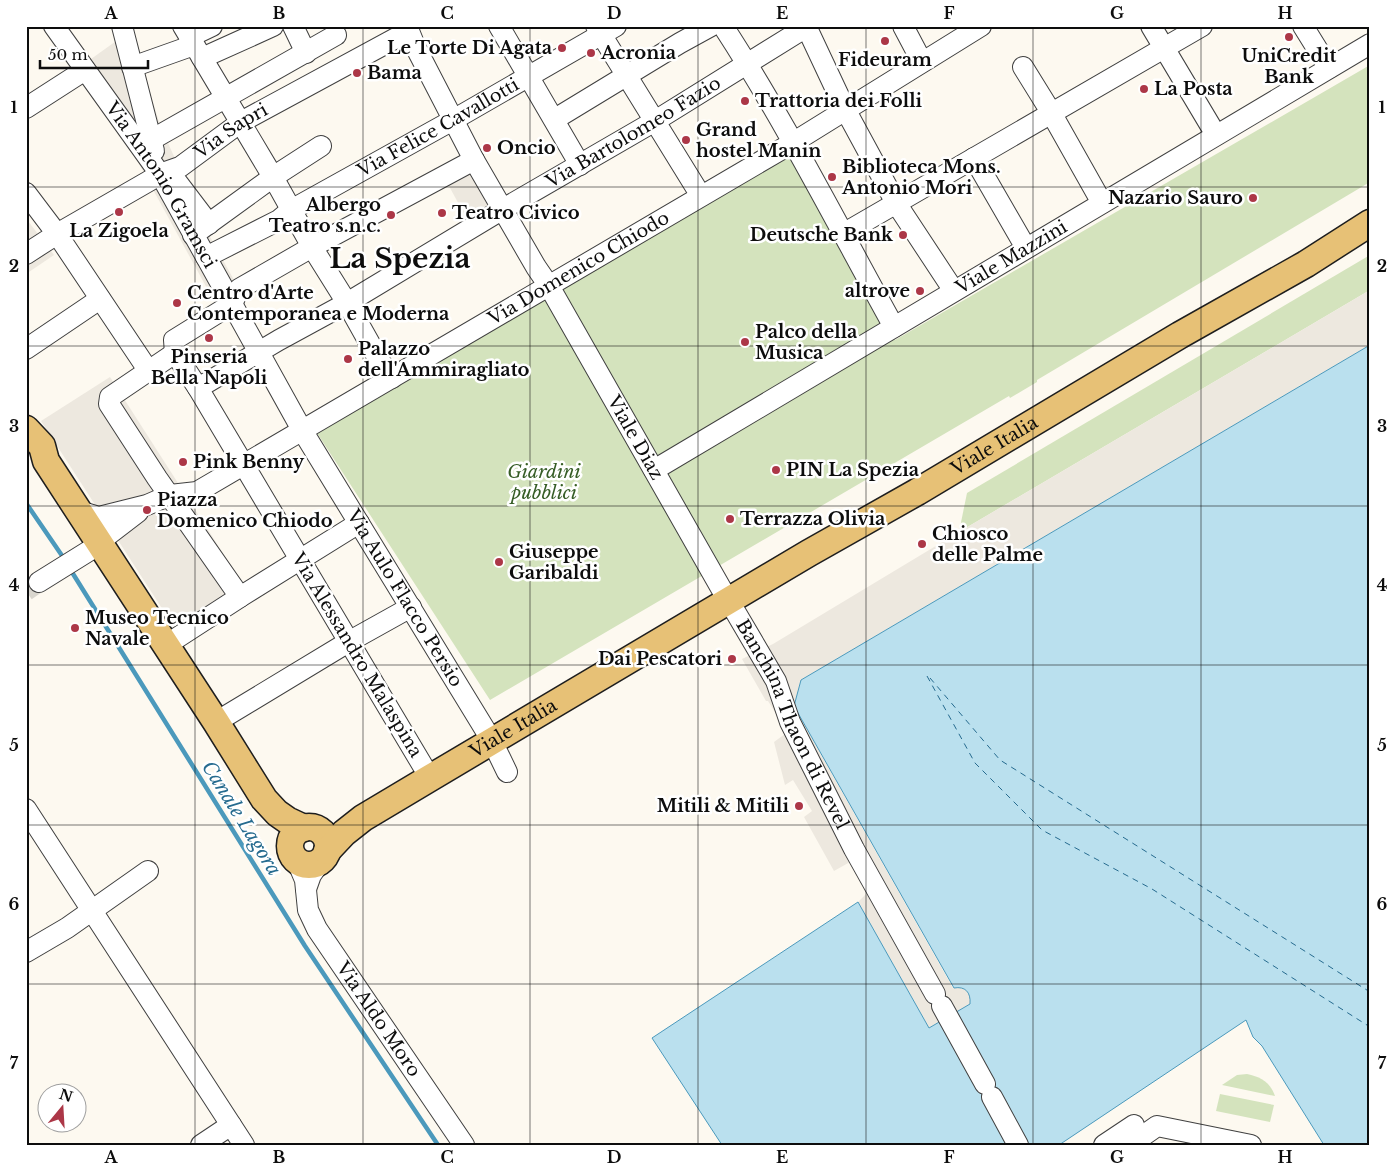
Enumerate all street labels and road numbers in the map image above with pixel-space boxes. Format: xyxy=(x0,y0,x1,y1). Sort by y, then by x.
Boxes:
street label: Via Bartolomeo Fazio xyxy=(541,72,725,193)
street label: Via Felice Cavallotti xyxy=(353,73,523,182)
street label: Via Antonio Gramsci xyxy=(100,97,221,272)
street label: Via Sapri xyxy=(189,99,271,164)
street label: Via Domenico Chiodo xyxy=(483,207,673,330)
street label: Viale Mazzini xyxy=(951,216,1071,299)
street label: Viale Diaz xyxy=(602,391,668,484)
street label: Viale Italia xyxy=(946,411,1042,481)
street label: Via Aulo Flacco Persio xyxy=(342,505,467,691)
street label: Via Alessandro Malaspina xyxy=(287,548,427,761)
street label: Banchina Thaon di Revel xyxy=(731,615,853,833)
street label: Viale Italia xyxy=(465,694,561,763)
street label: Via Aldo Moro xyxy=(331,957,425,1081)

